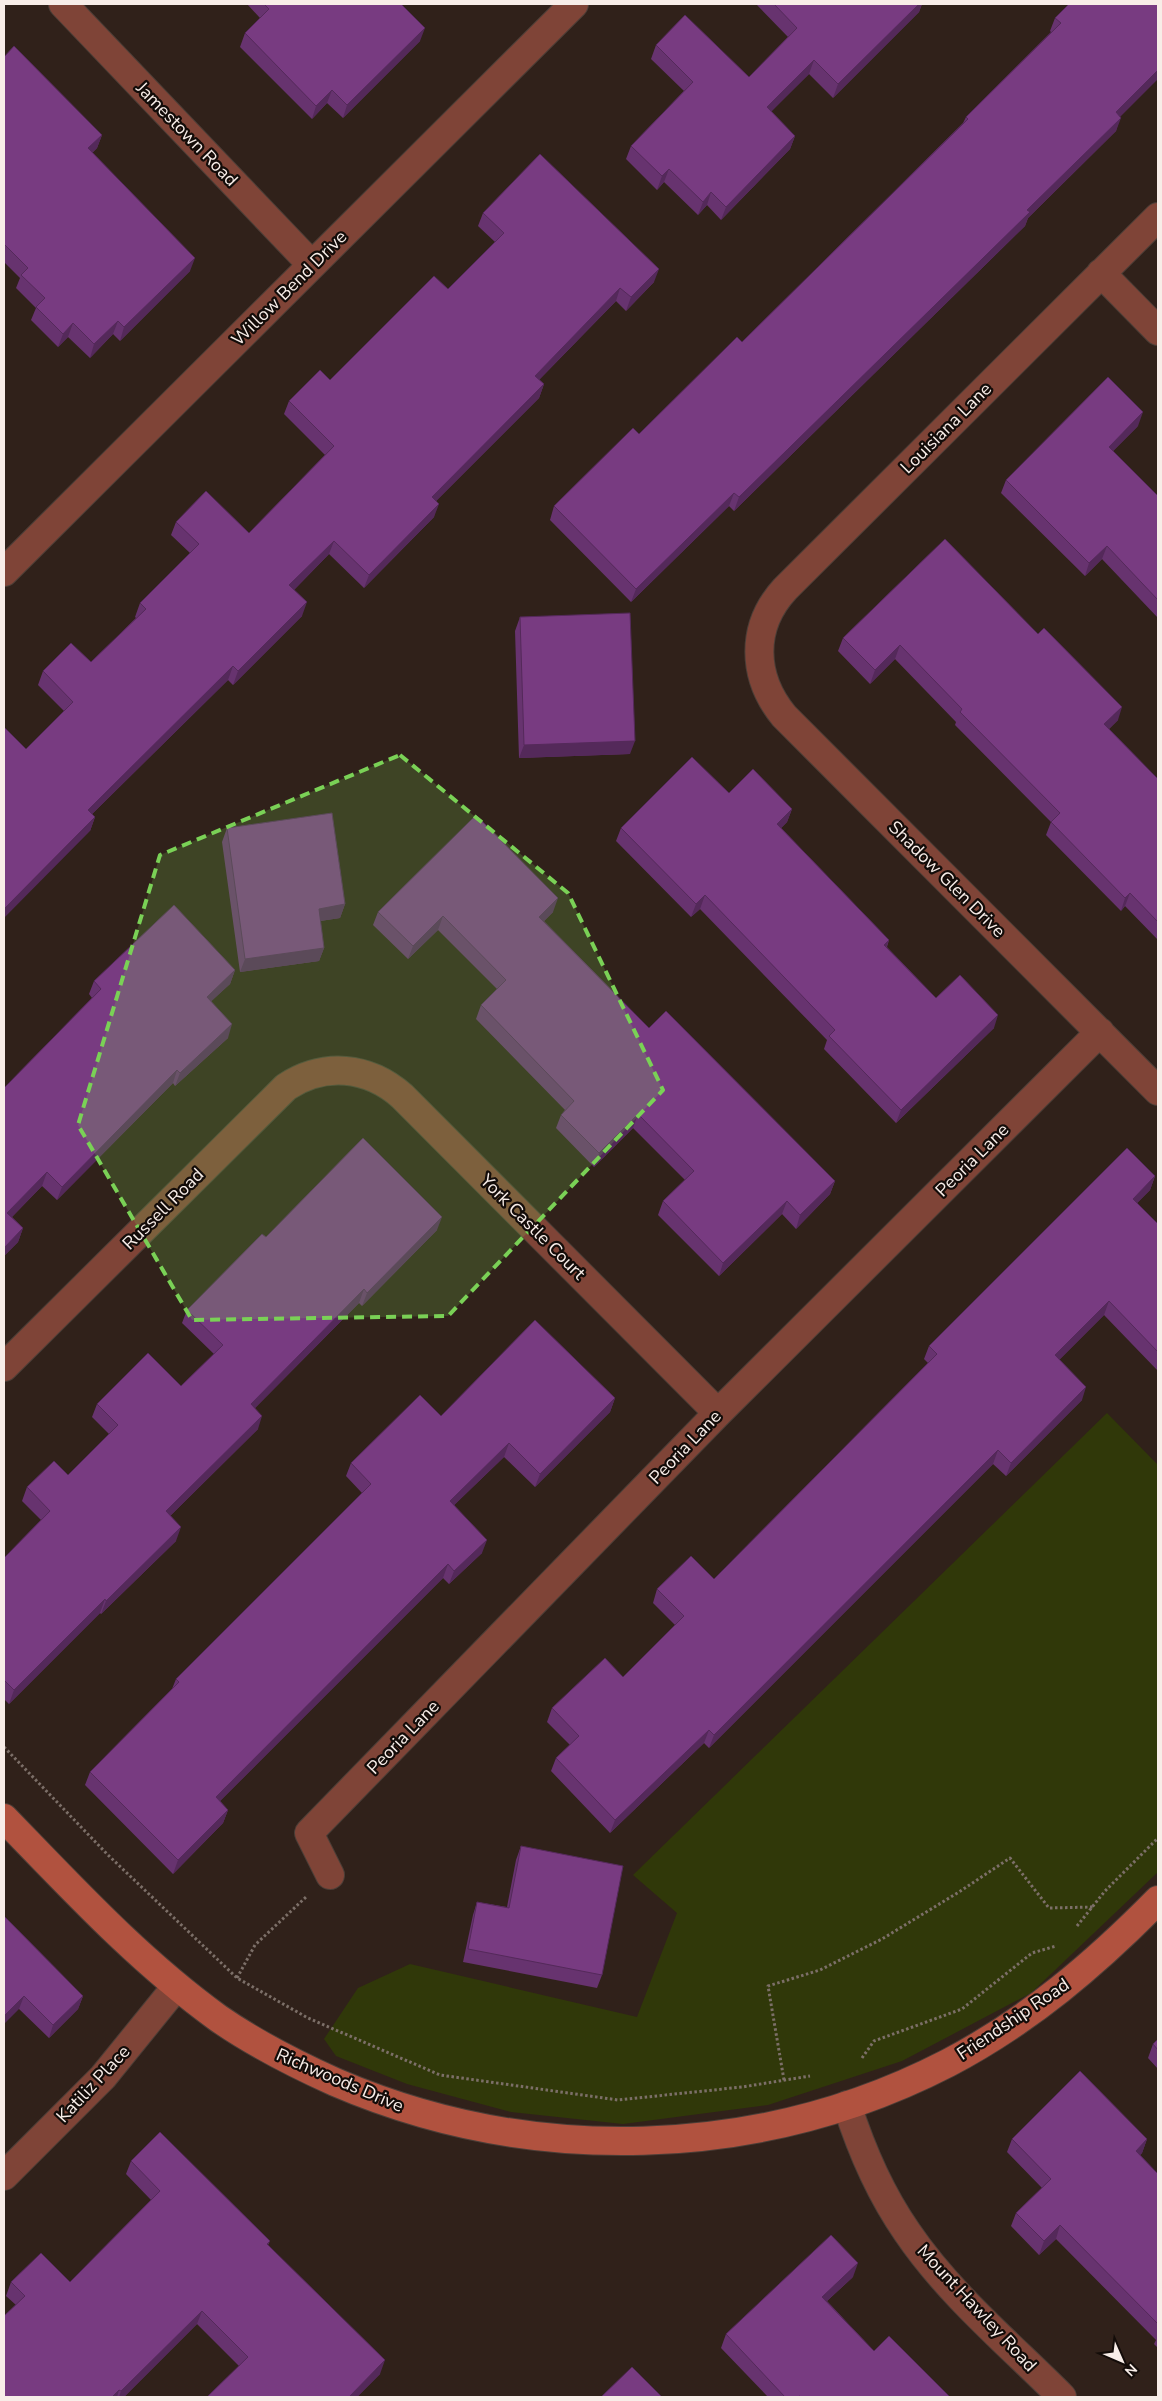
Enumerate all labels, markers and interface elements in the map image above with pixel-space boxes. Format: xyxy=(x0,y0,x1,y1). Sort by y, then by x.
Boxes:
street label: Jamestown Road xyxy=(130,76,243,192)
street label: Willow Bend Drive xyxy=(226,225,352,351)
street label: Louisiana Lane xyxy=(895,377,997,479)
street label: Shadow Glen Drive xyxy=(883,815,1011,943)
street label: Peoria Lane xyxy=(930,1118,1014,1202)
street label: Russell Road xyxy=(117,1163,209,1255)
street label: York Castle Court xyxy=(474,1168,591,1285)
street label: Peoria Lane xyxy=(644,1405,726,1489)
street label: Peoria Lane xyxy=(362,1695,444,1779)
street label: Friendship Road xyxy=(952,1973,1074,2065)
street label: Katiliz Place xyxy=(51,2040,135,2128)
street label: Richwoods Drive xyxy=(273,2042,407,2118)
street label: Mount Hawley Road xyxy=(912,2239,1042,2377)
north arrow xyxy=(1097,2336,1147,2386)
text: N xyxy=(1120,2359,1141,2380)

